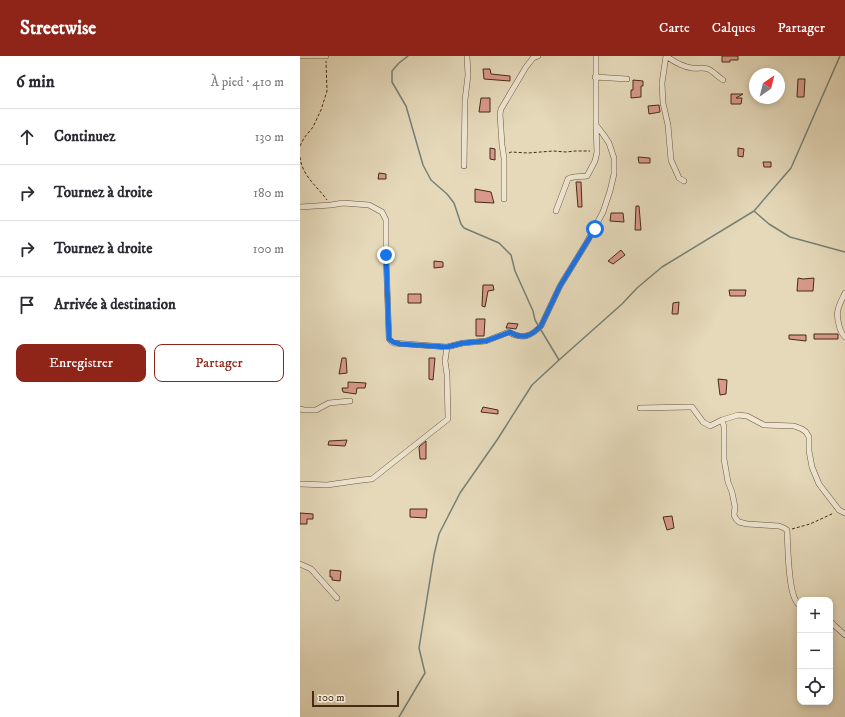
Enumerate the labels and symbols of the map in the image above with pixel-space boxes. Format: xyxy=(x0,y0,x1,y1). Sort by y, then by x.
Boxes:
north arrow xyxy=(749,68,785,104)
route start xyxy=(586,220,604,238)
route end xyxy=(377,246,395,264)
scale bar xyxy=(312,689,399,708)

